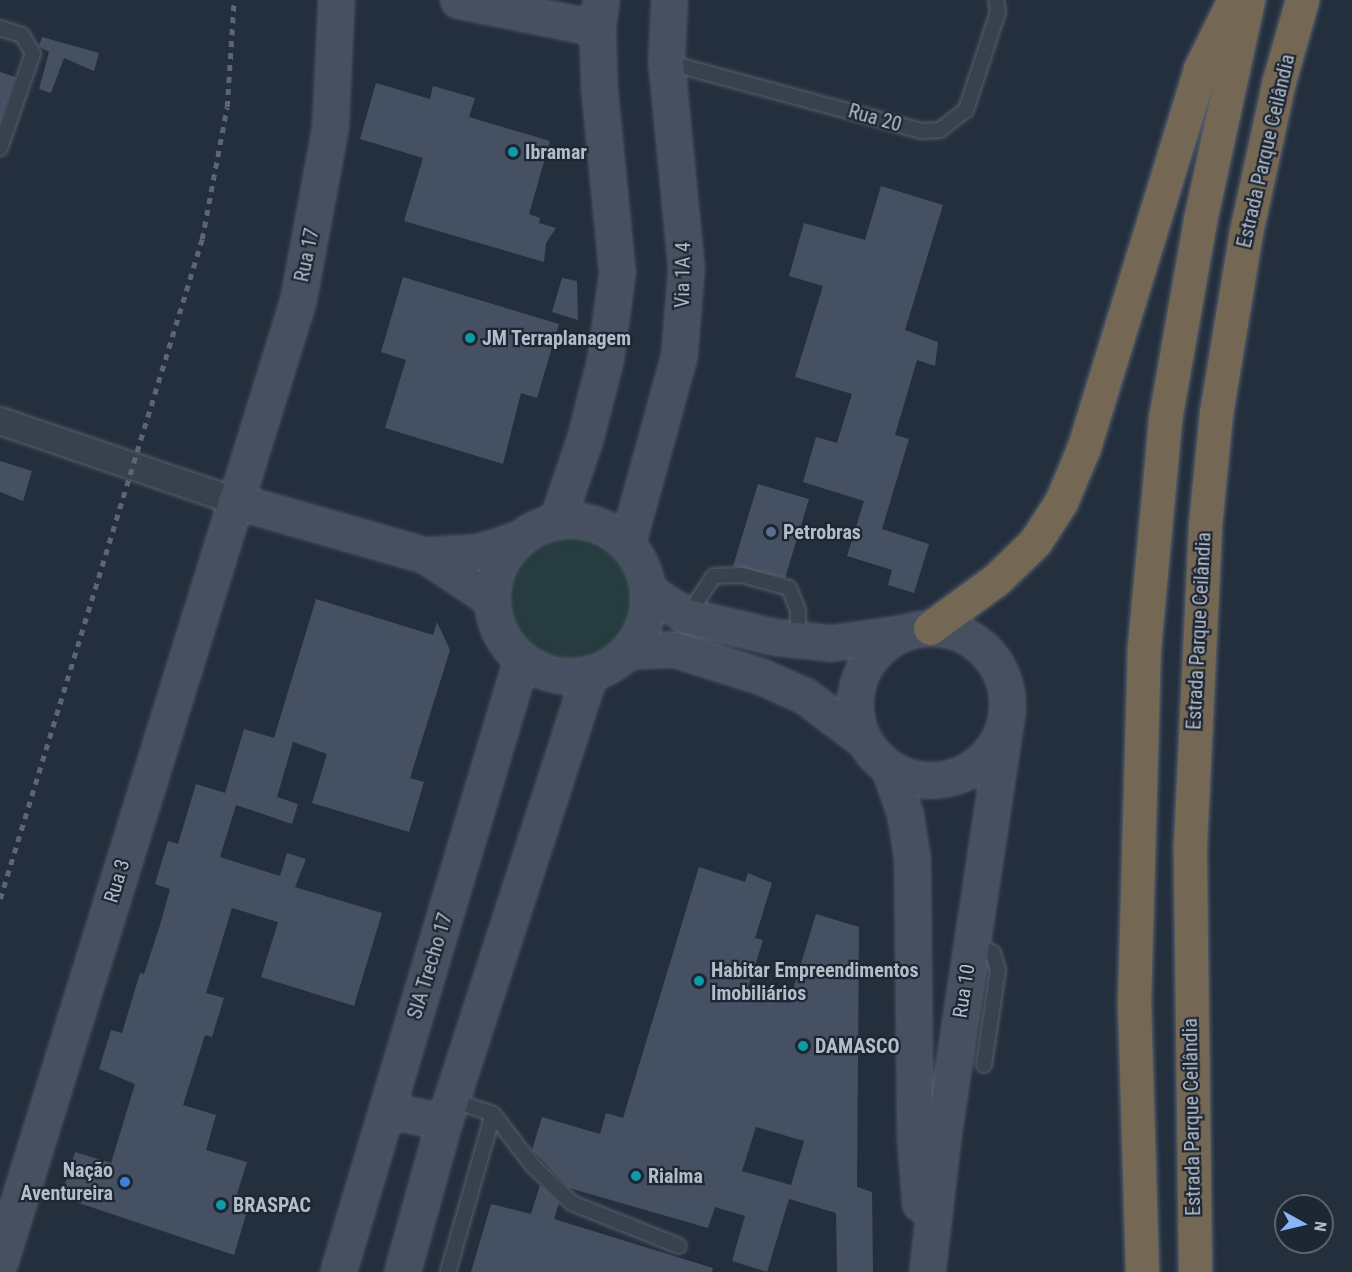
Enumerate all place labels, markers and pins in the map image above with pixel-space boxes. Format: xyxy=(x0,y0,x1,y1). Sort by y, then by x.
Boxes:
place label: Ibramar xyxy=(525,140,587,164)
marker: Ibramar xyxy=(506,145,520,159)
place label: JM Terraplanagem xyxy=(482,326,632,350)
marker: JM Terraplanagem xyxy=(463,331,477,345)
place label: Petrobras xyxy=(783,520,861,544)
marker: Petrobras xyxy=(764,525,778,539)
place label: Habitar Empreendimentos Imobiliários xyxy=(711,958,918,1005)
marker: Habitar Empreendimentos Imobiliários xyxy=(692,974,706,988)
place label: DAMASCO xyxy=(815,1034,900,1058)
marker: DAMASCO xyxy=(796,1039,810,1053)
place label: Nação Aventureira xyxy=(21,1158,113,1205)
place label: Rialma xyxy=(648,1164,703,1188)
marker: Rialma xyxy=(629,1169,643,1183)
marker: Nação Aventureira xyxy=(118,1175,132,1189)
place label: BRASPAC xyxy=(233,1193,311,1217)
marker: BRASPAC xyxy=(214,1198,228,1212)

